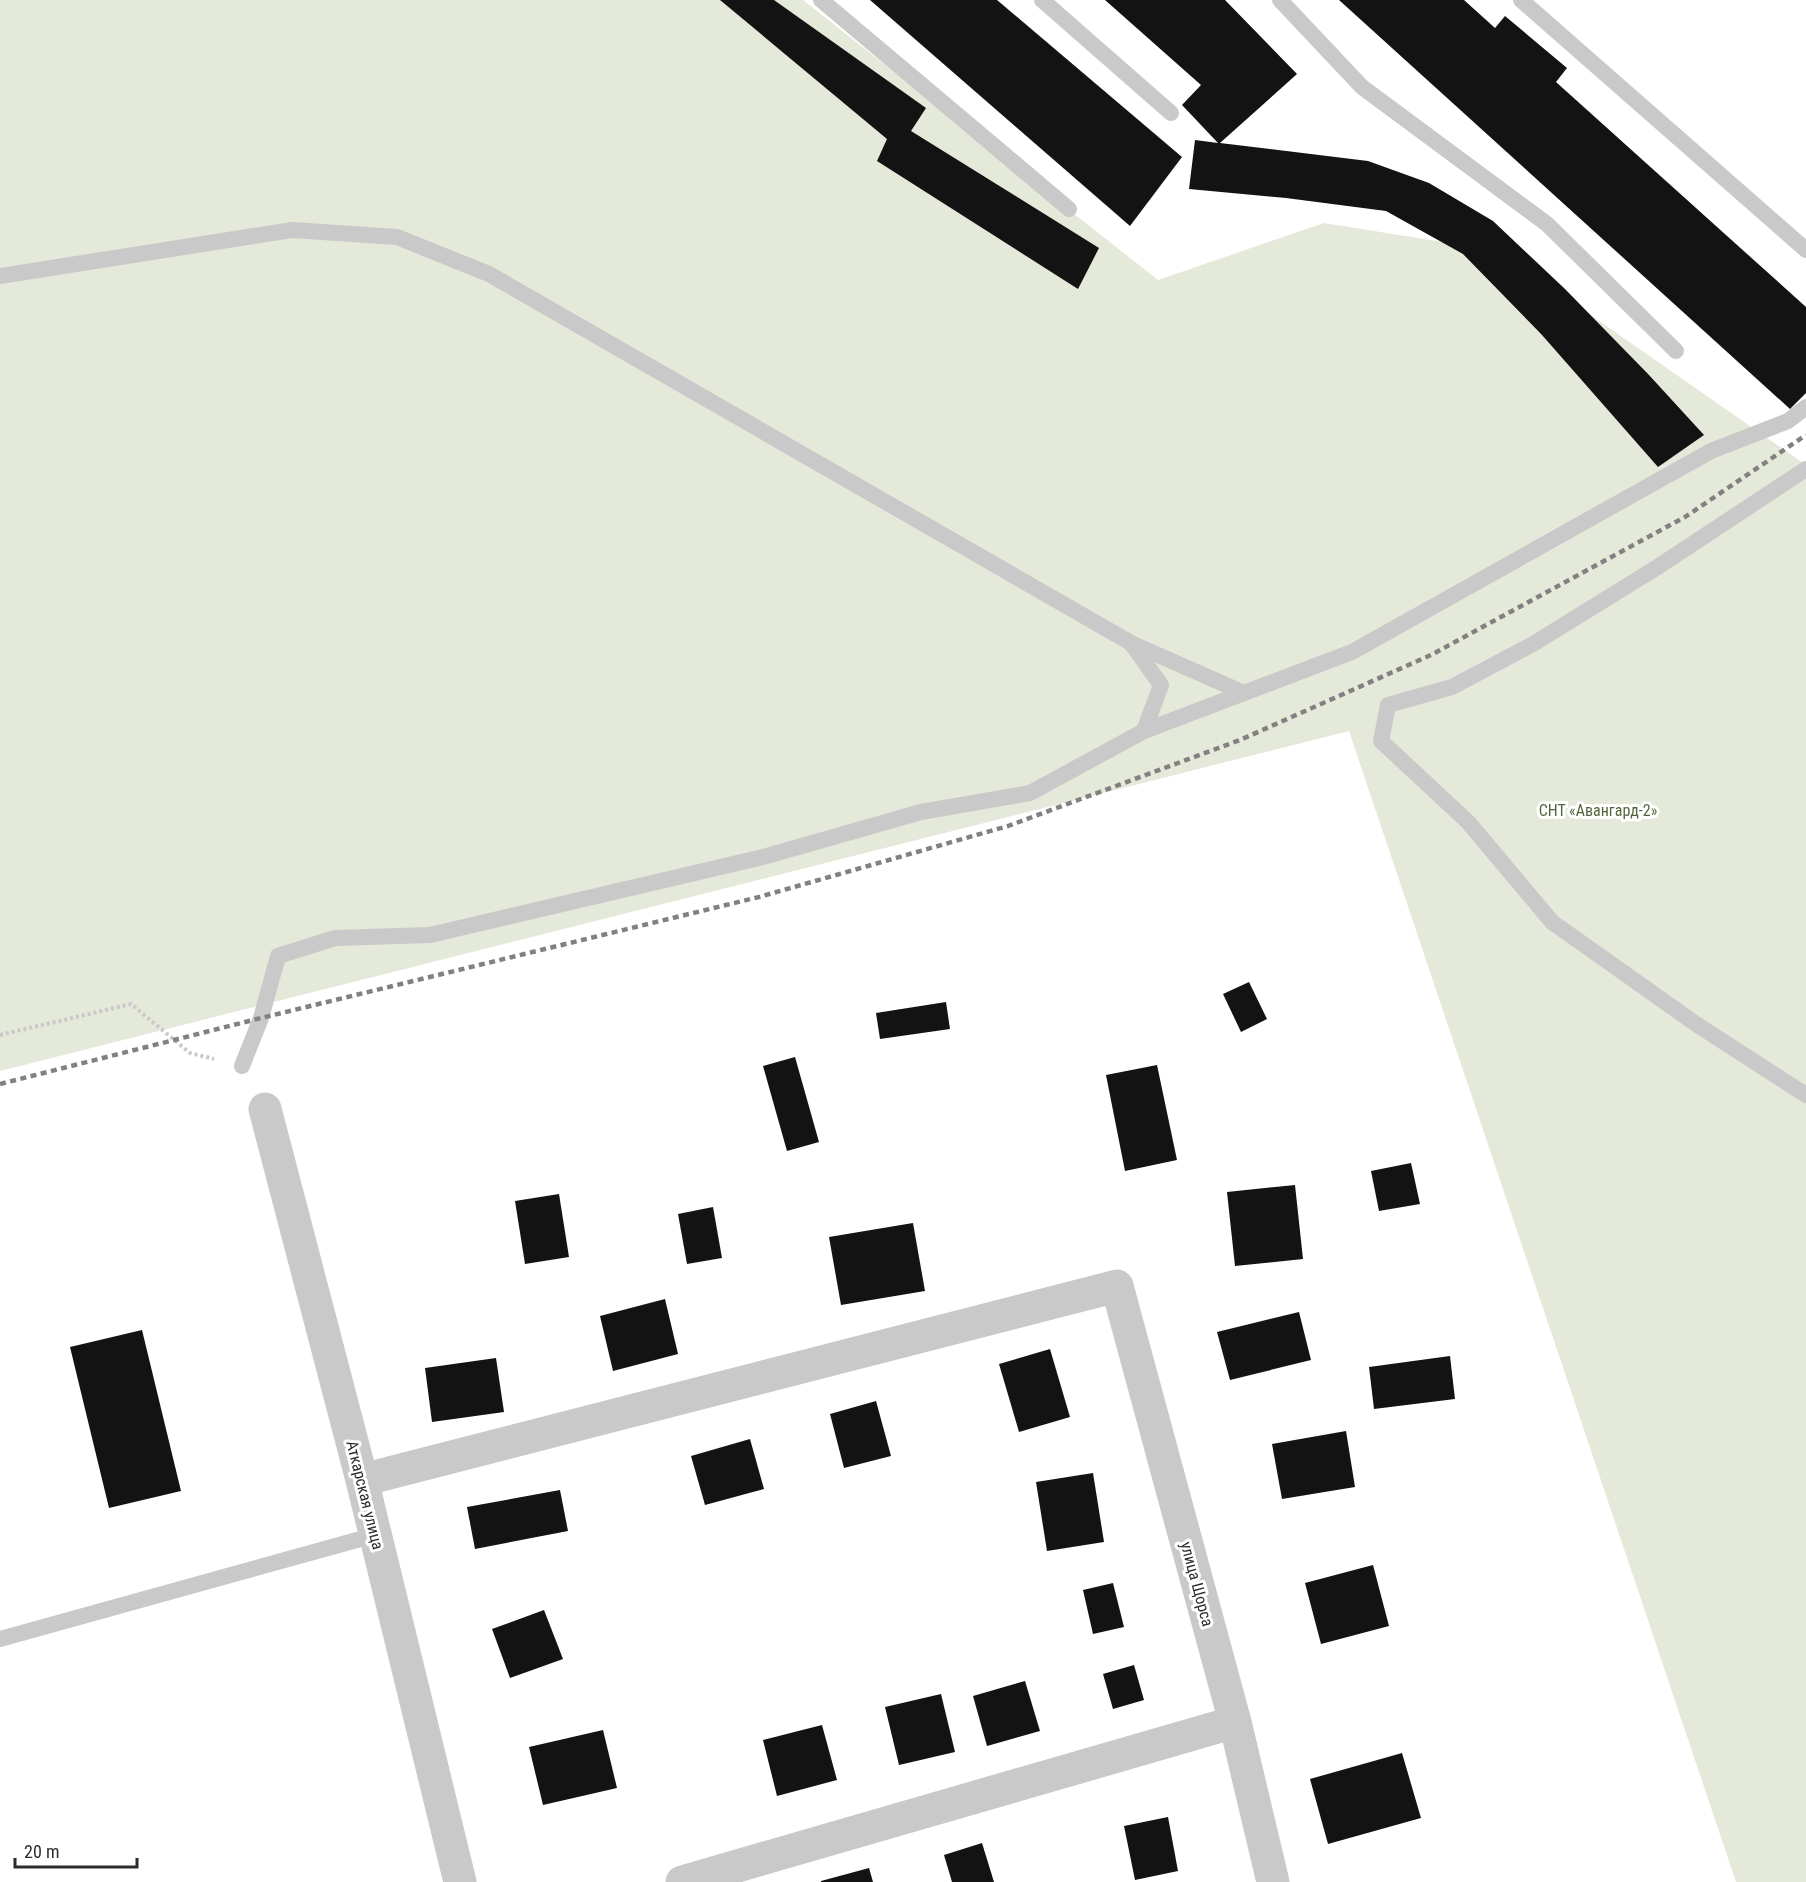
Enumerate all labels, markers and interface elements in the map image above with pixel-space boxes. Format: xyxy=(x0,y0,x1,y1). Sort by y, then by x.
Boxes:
park label: СНТ «Авангард-2» xyxy=(1539,801,1658,820)
street label: Аткарская улица xyxy=(342,1439,388,1551)
street label: улица Щорса xyxy=(1177,1540,1217,1628)
scale bar xyxy=(15,1831,136,1869)
text: 20 m xyxy=(24,1841,59,1862)

